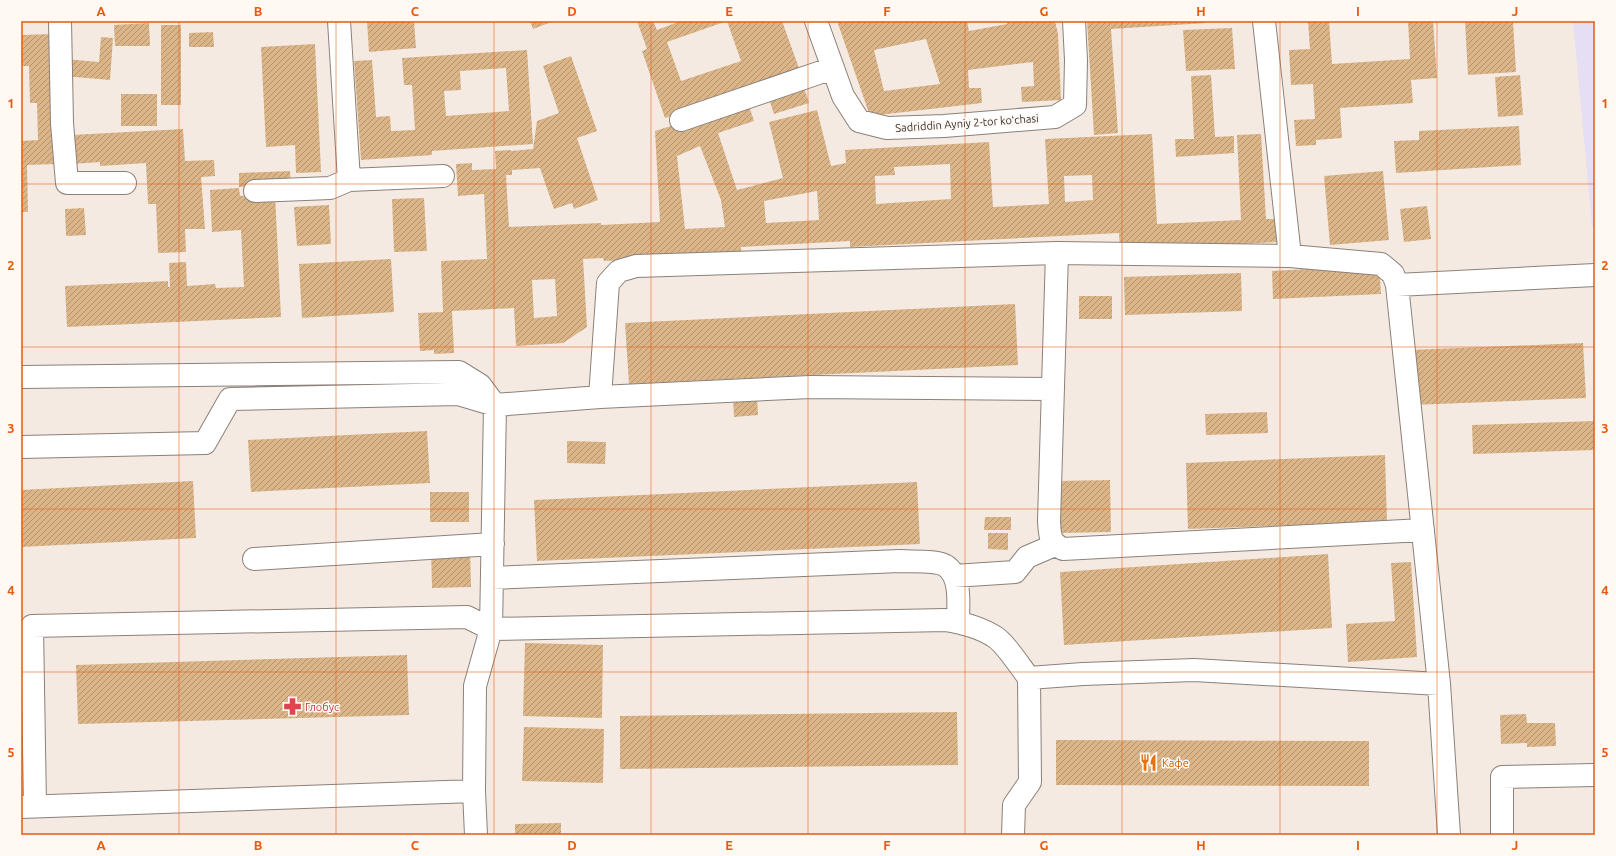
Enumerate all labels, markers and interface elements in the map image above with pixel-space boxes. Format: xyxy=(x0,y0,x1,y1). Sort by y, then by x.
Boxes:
text: A xyxy=(96,4,106,18)
text: B xyxy=(254,4,263,18)
text: C xyxy=(411,4,420,18)
text: D xyxy=(567,4,577,18)
text: E xyxy=(725,4,733,18)
text: F xyxy=(883,4,891,18)
text: G xyxy=(1040,4,1049,18)
text: H xyxy=(1196,4,1206,18)
text: I xyxy=(1356,4,1360,18)
text: J xyxy=(1512,4,1518,18)
text: 1 xyxy=(7,96,15,110)
text: 1 xyxy=(1601,96,1609,110)
street label: Sadriddin Ayniy 2-tor koʻchasi xyxy=(895,112,1039,134)
text: 2 xyxy=(7,258,15,272)
text: 2 xyxy=(1601,258,1609,272)
text: 3 xyxy=(7,421,15,435)
text: 3 xyxy=(1601,421,1609,435)
text: 4 xyxy=(7,583,15,597)
text: 4 xyxy=(1601,583,1609,597)
pharmacy icon: Глобус xyxy=(282,697,302,717)
place label: Глобус xyxy=(305,701,339,713)
text: 5 xyxy=(7,745,15,759)
text: 5 xyxy=(1601,745,1609,759)
restaurant icon: Кафе xyxy=(1139,753,1159,773)
place label: Кафе xyxy=(1162,757,1189,769)
text: A xyxy=(96,838,106,852)
text: B xyxy=(254,838,263,852)
text: C xyxy=(411,838,420,852)
text: D xyxy=(567,838,577,852)
text: E xyxy=(725,838,733,852)
text: F xyxy=(883,838,891,852)
text: G xyxy=(1040,838,1049,852)
text: H xyxy=(1196,838,1206,852)
text: I xyxy=(1356,838,1360,852)
text: J xyxy=(1512,838,1518,852)

